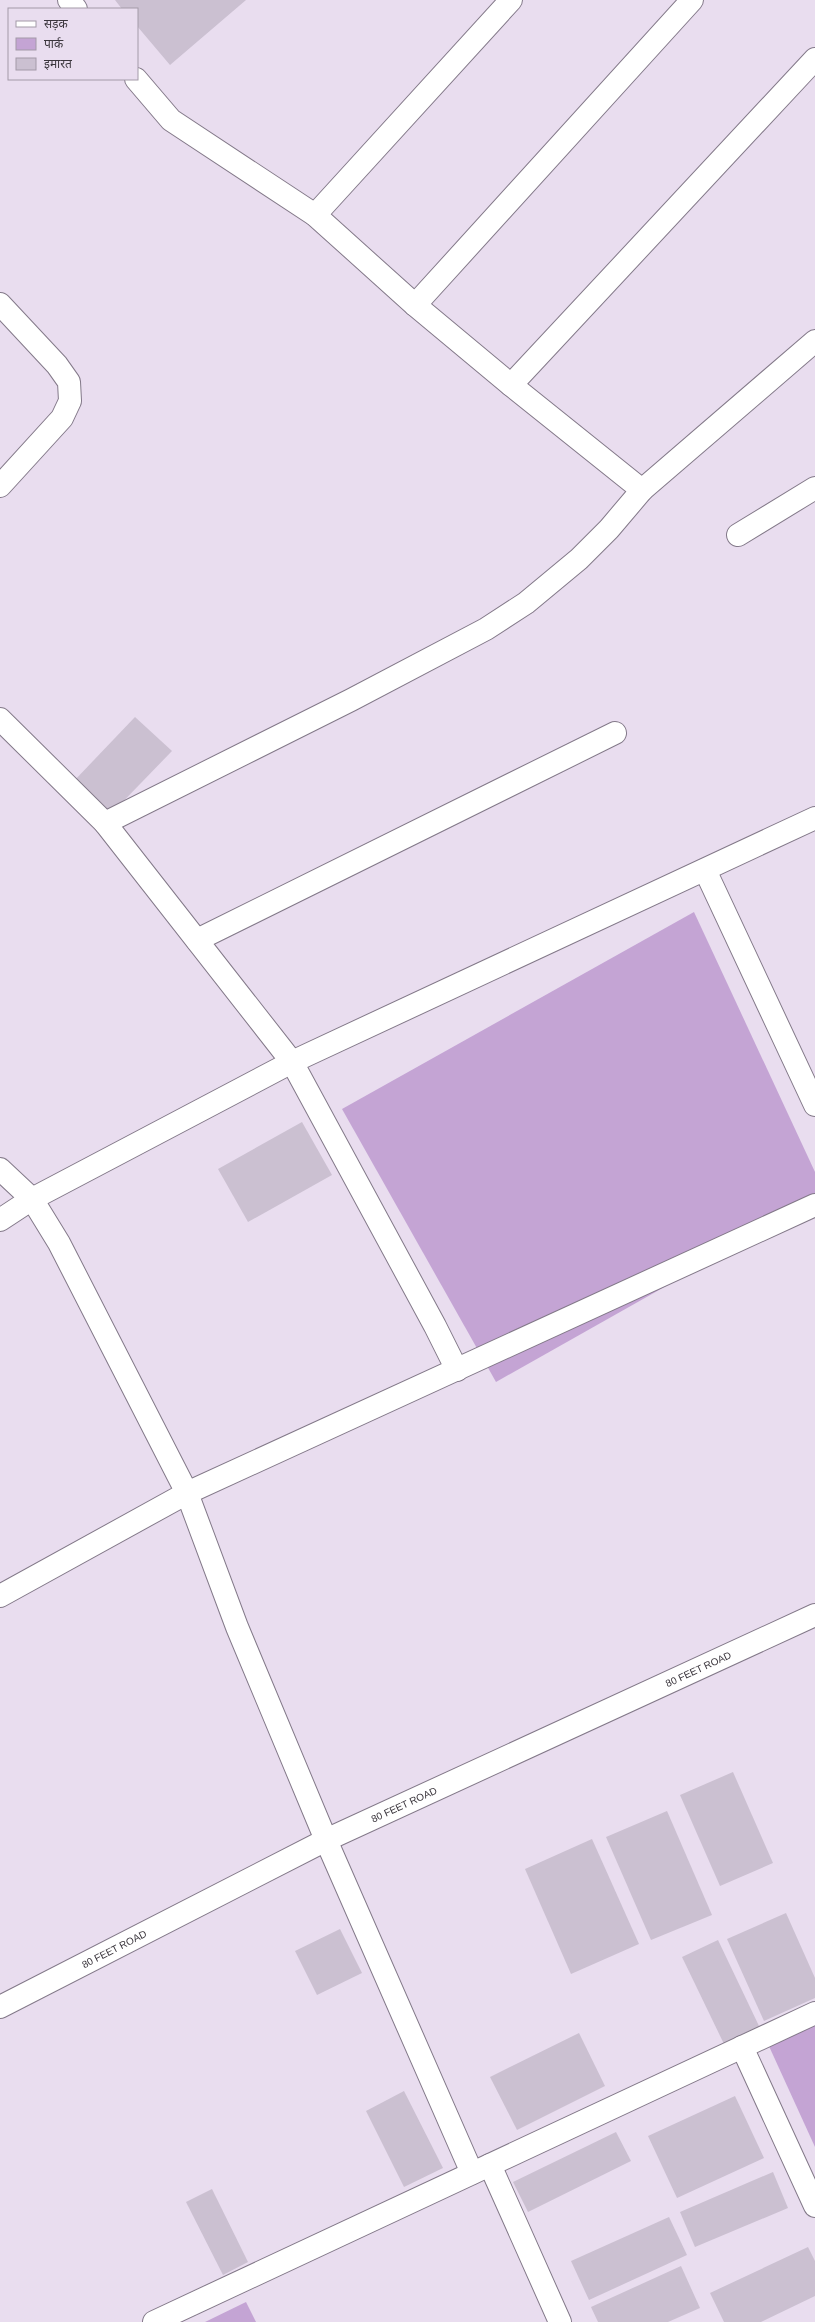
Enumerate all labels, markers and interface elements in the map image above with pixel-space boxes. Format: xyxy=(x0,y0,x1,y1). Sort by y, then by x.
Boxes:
legend xyxy=(8,8,138,80)
text: सड़क xyxy=(44,17,69,31)
text: पार्क xyxy=(44,37,64,51)
text: इमारत xyxy=(44,57,73,71)
street label: 80 FEET ROAD xyxy=(664,1649,733,1689)
street label: 80 FEET ROAD xyxy=(369,1784,438,1824)
street label: 80 FEET ROAD xyxy=(80,1928,148,1970)

